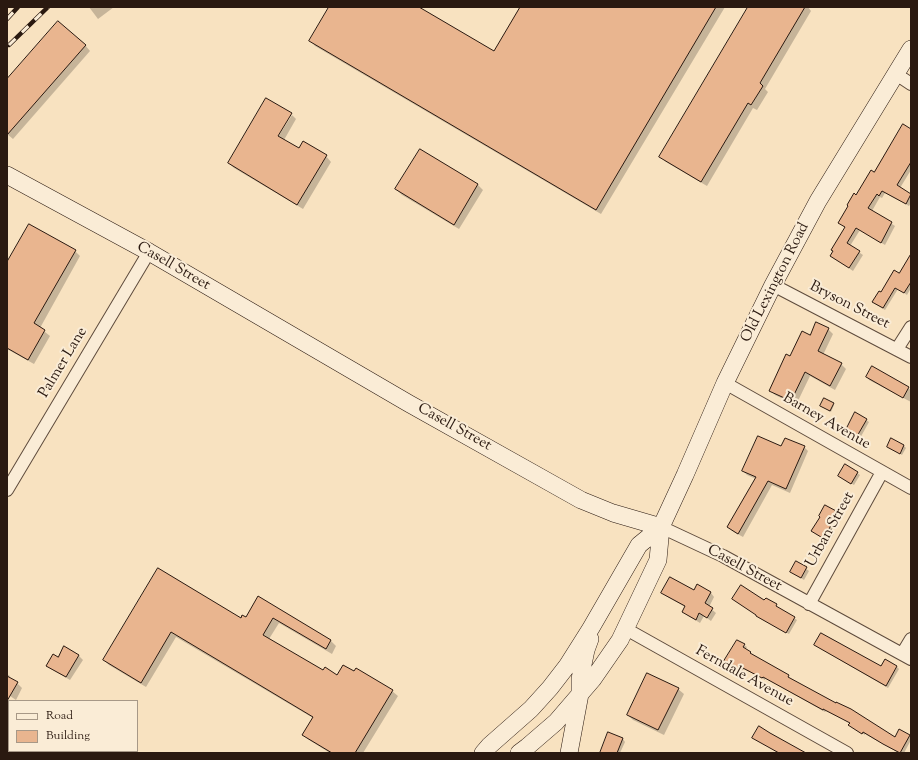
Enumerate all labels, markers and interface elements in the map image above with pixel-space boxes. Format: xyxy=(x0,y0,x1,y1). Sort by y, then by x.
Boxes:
street label: Old Lexington Road xyxy=(738,220,814,346)
street label: Casell Street xyxy=(133,239,213,295)
street label: Bryson Street xyxy=(806,278,892,334)
street label: Palmer Lane xyxy=(36,324,92,402)
street label: Barney Avenue xyxy=(779,390,873,454)
street label: Casell Street xyxy=(414,400,494,456)
street label: Urban Street xyxy=(803,489,859,571)
street label: Casell Street xyxy=(704,542,784,596)
street label: Ferndale Avenue xyxy=(692,643,796,711)
legend xyxy=(8,700,138,752)
text: Road xyxy=(46,707,73,725)
text: Building xyxy=(46,727,90,745)

